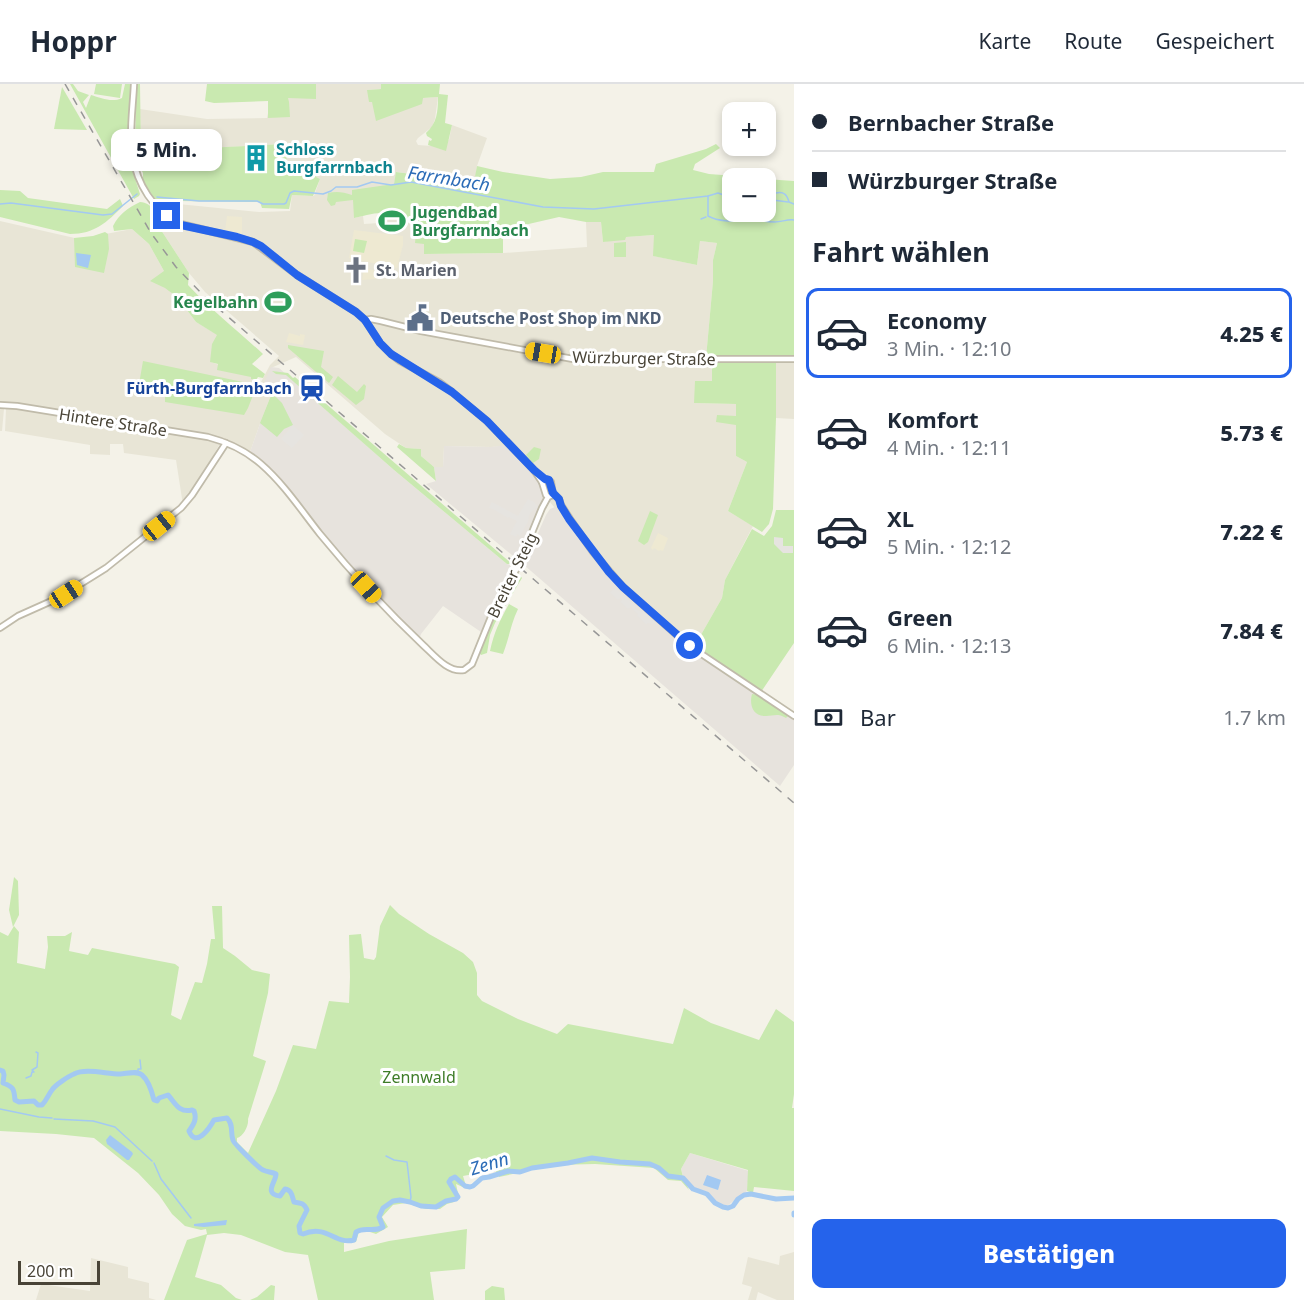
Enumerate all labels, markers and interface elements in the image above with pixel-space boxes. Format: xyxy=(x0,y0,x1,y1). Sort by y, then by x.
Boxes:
text: Hoppr xyxy=(30,22,117,60)
text: Karte xyxy=(978,27,1031,55)
text: Route xyxy=(1064,27,1122,55)
text: Gespeichert xyxy=(1155,27,1274,55)
map controls xyxy=(722,102,776,222)
button: + xyxy=(722,102,776,156)
text: Bernbacher Straße xyxy=(848,107,1054,137)
callout: 5 Min. xyxy=(112,129,222,171)
text: 5 Min. xyxy=(136,136,197,163)
place label: Schloss Burgfarrnbach xyxy=(276,138,393,178)
building icon: Schloss Burgfarrnbach xyxy=(241,143,271,173)
water label: Farrnbach xyxy=(406,160,492,196)
text: Würzburger Straße xyxy=(848,165,1057,195)
button: − xyxy=(722,168,776,222)
place label: Jugendbad Burgfarrnbach xyxy=(410,201,529,241)
route end xyxy=(153,202,180,229)
sports icon: Jugendbad Burgfarrnbach xyxy=(377,206,407,236)
text: Fahrt wählen xyxy=(812,233,990,270)
church icon: St. Marien xyxy=(341,255,371,285)
place label: St. Marien xyxy=(376,259,457,281)
sports icon: Kegelbahn xyxy=(263,287,293,317)
place label: Kegelbahn xyxy=(173,291,258,313)
public building icon: Deutsche Post Shop im NKD xyxy=(405,303,435,333)
text: Economy xyxy=(887,305,986,335)
icon: car xyxy=(815,306,869,360)
place label: Deutsche Post Shop im NKD xyxy=(440,307,661,329)
text: 4.25 € xyxy=(1220,318,1283,348)
text: 3 Min. · 12:10 xyxy=(887,335,1012,362)
car xyxy=(524,341,562,365)
street label: Würzburger Straße xyxy=(572,346,716,370)
station icon: Fürth-Burgfarrnbach xyxy=(297,373,327,403)
place label: Fürth-Burgfarrnbach xyxy=(126,377,292,399)
street label: Hintere Straße xyxy=(57,403,169,441)
text: Komfort xyxy=(887,404,978,434)
icon: car xyxy=(815,405,869,459)
text: 5.73 € xyxy=(1220,417,1283,447)
text: 4 Min. · 12:11 xyxy=(887,434,1012,461)
text: XL xyxy=(887,503,914,533)
icon: car xyxy=(815,504,869,558)
car xyxy=(139,508,179,544)
text: 7.22 € xyxy=(1220,516,1283,546)
street label: Breiter Steig xyxy=(482,528,542,622)
text: 5 Min. · 12:12 xyxy=(887,533,1012,560)
car xyxy=(347,568,385,606)
car xyxy=(46,577,86,611)
text: Green xyxy=(887,602,953,632)
icon: car xyxy=(815,603,869,657)
text: 7.84 € xyxy=(1220,615,1283,645)
route start xyxy=(676,632,703,659)
text: 6 Min. · 12:13 xyxy=(887,632,1012,659)
icon: cash xyxy=(812,701,845,734)
text: Bar xyxy=(860,702,896,732)
text: 1.7 km xyxy=(1223,704,1286,731)
park label: Zennwald xyxy=(382,1066,456,1088)
water label: Zenn xyxy=(466,1146,511,1181)
button: Bestätigen xyxy=(812,1219,1286,1288)
scale bar xyxy=(18,1258,100,1286)
text: 200 m xyxy=(27,1260,74,1282)

